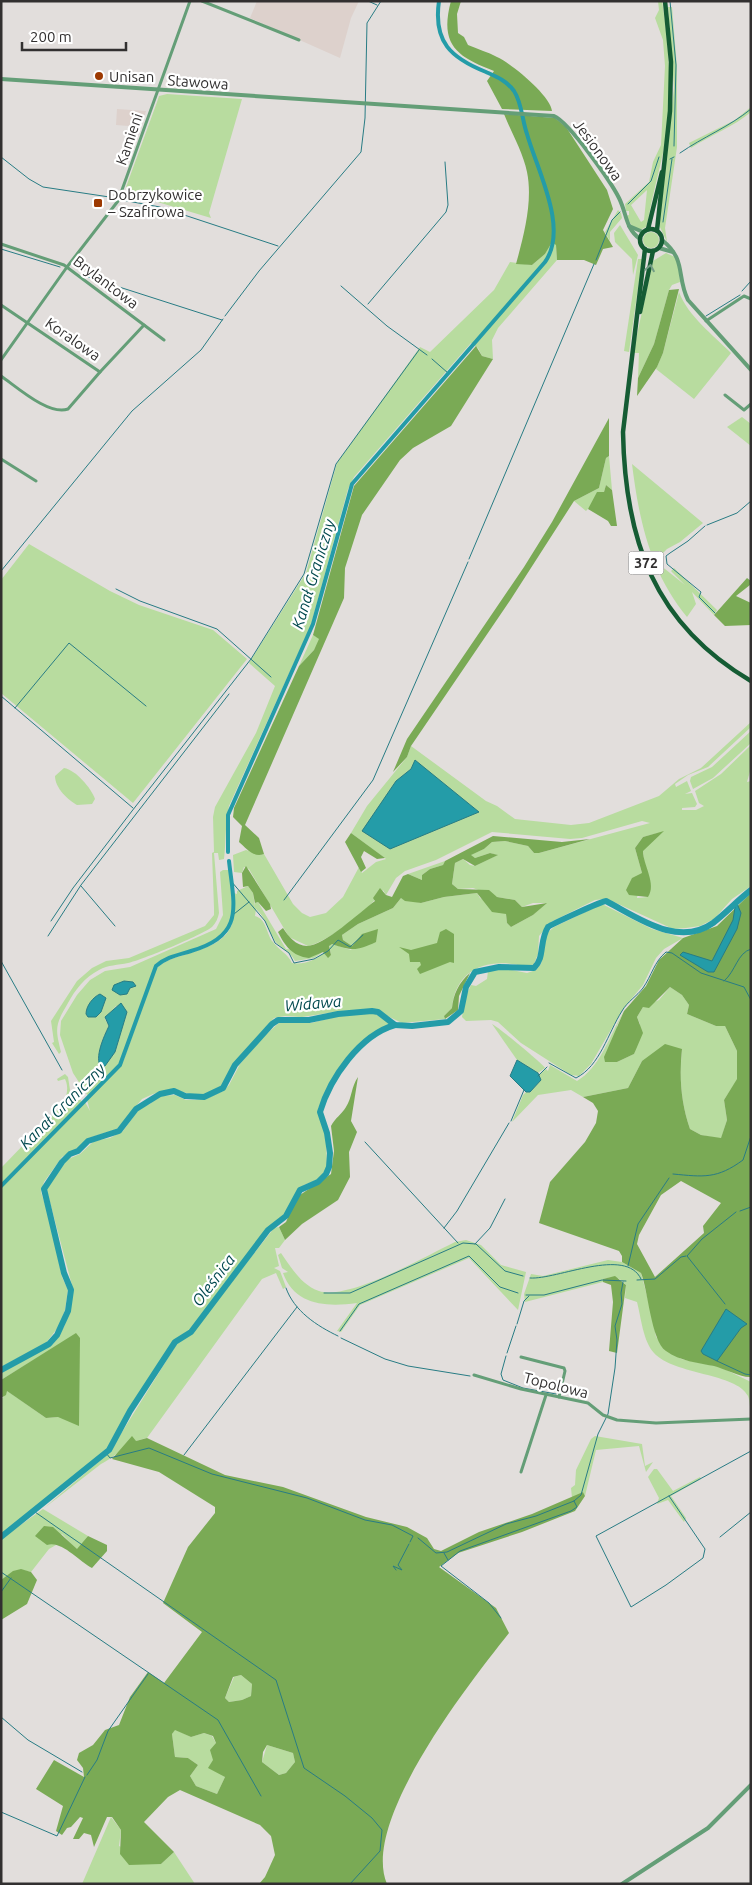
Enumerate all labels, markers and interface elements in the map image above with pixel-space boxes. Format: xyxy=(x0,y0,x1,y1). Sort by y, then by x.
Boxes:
scale bar xyxy=(22,20,126,52)
text: 200 m xyxy=(30,28,72,45)
place label: Unisan xyxy=(109,68,154,85)
marker: Unisan xyxy=(93,70,105,82)
street label: Stawowa xyxy=(167,71,229,93)
street label: Kamieni xyxy=(112,111,146,167)
street label: Jesionowa xyxy=(570,116,626,184)
place label: Dobrzykowice – Szafirowa xyxy=(107,186,203,220)
marker: Dobrzykowice – Szafirowa xyxy=(92,197,104,209)
street label: Brylantowa xyxy=(70,252,142,312)
one-way arrow xyxy=(644,263,654,272)
street label: Koralowa xyxy=(42,314,104,364)
water label: Kanał Graniczny xyxy=(288,517,338,631)
road number: 372 xyxy=(628,552,664,574)
water label: Widawa xyxy=(284,992,342,1014)
water label: Kanał Graniczny xyxy=(16,1059,109,1152)
water label: Oleśnica xyxy=(188,1250,239,1309)
street label: Topolowa xyxy=(522,1369,590,1401)

